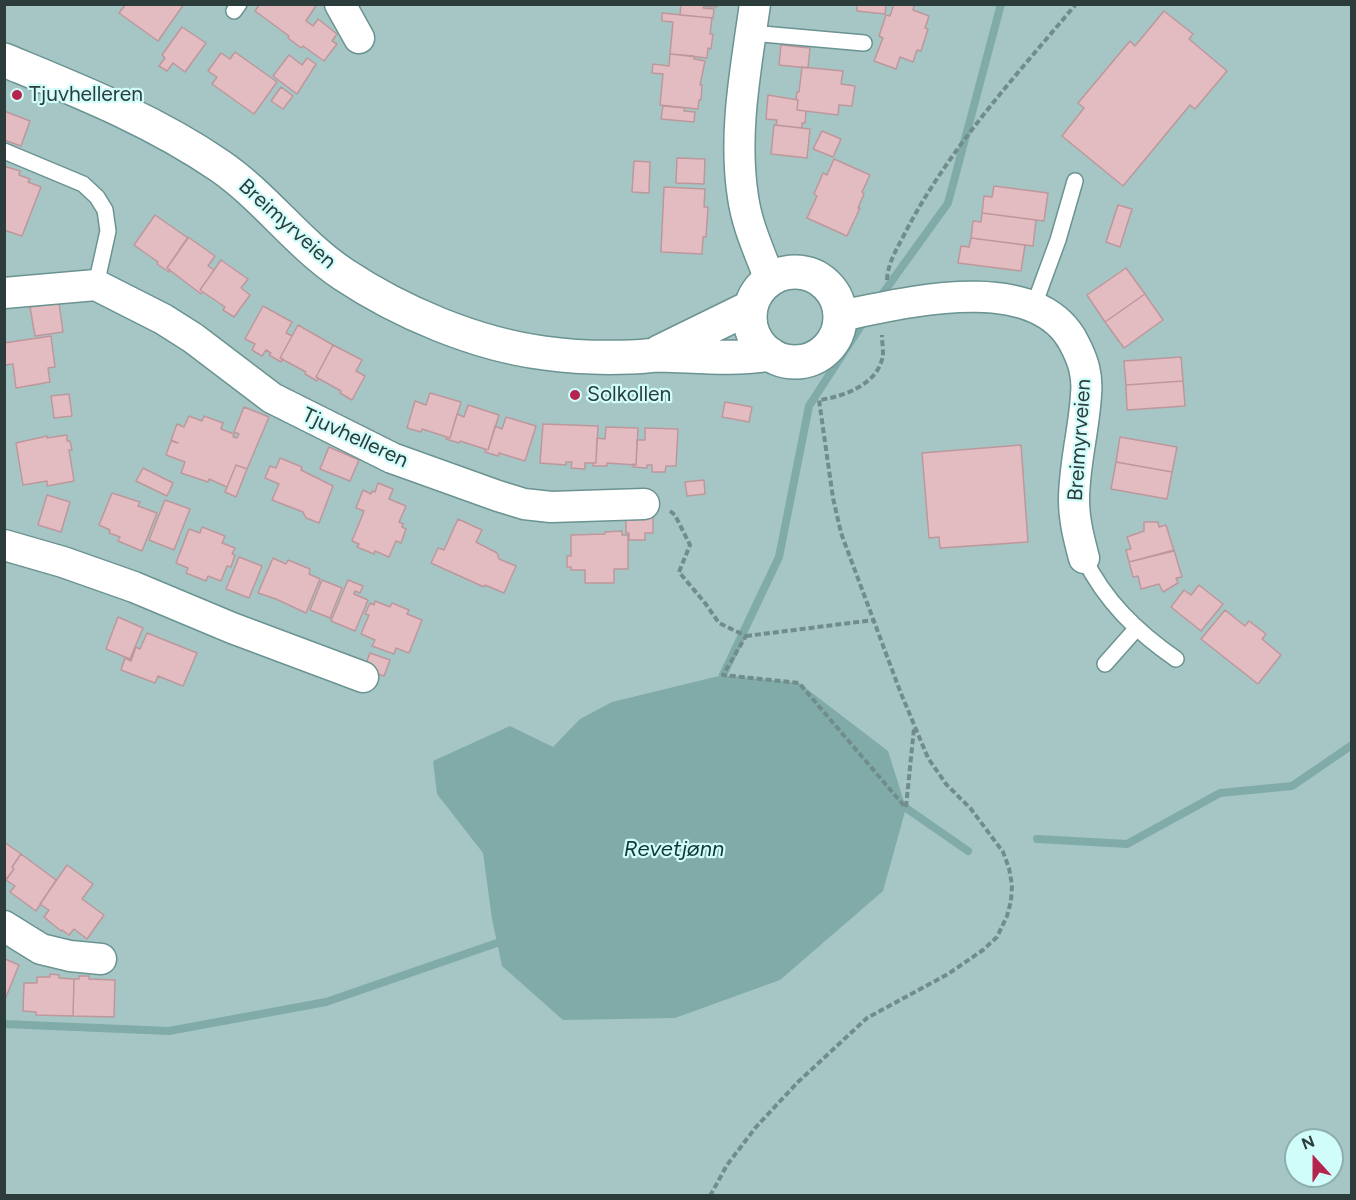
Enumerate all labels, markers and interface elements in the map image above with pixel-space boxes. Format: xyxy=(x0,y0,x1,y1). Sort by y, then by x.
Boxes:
place label: Tjuvhelleren xyxy=(29,82,143,108)
marker: Tjuvhelleren xyxy=(10,88,24,102)
street label: Breimyrveien xyxy=(233,174,341,274)
street label: Breimyrveien xyxy=(1063,378,1097,502)
place label: Solkollen xyxy=(587,382,671,408)
marker: Solkollen xyxy=(568,388,582,402)
street label: Tjuvhelleren xyxy=(298,402,412,474)
water label: Revetjønn xyxy=(624,837,724,863)
north arrow xyxy=(1284,1128,1344,1188)
text: N xyxy=(1299,1132,1317,1154)

